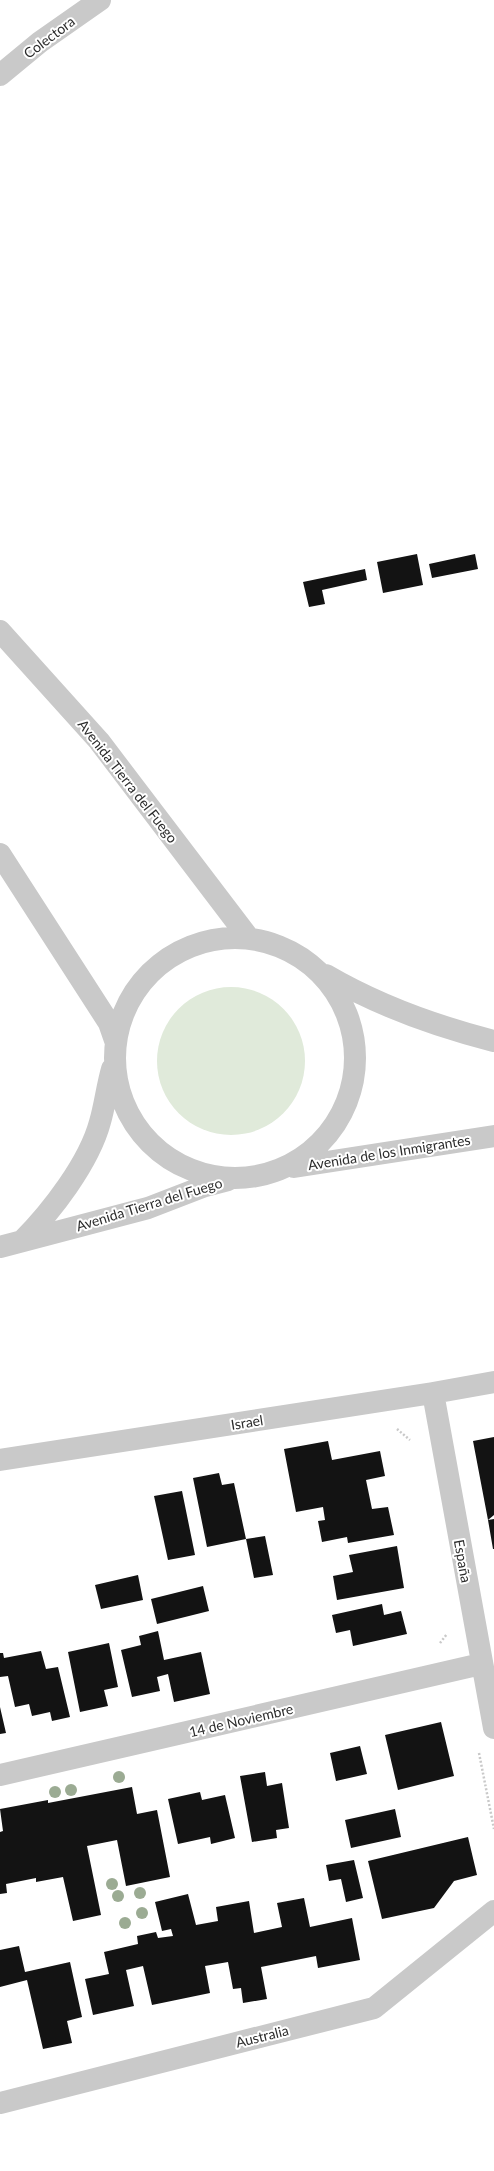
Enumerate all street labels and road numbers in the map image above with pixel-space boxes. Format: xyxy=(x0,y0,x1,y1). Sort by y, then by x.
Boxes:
street label: Colectora xyxy=(20,12,78,62)
street label: Avenida Tierra del Fuego xyxy=(75,716,181,846)
street label: Avenida de los Inmigrantes xyxy=(306,1131,472,1173)
street label: Avenida Tierra del Fuego xyxy=(74,1174,224,1234)
street label: Israel xyxy=(230,1411,264,1433)
street label: España xyxy=(451,1538,475,1584)
street label: 14 de Noviembre xyxy=(187,1700,295,1740)
street label: Australia xyxy=(234,2021,290,2051)

